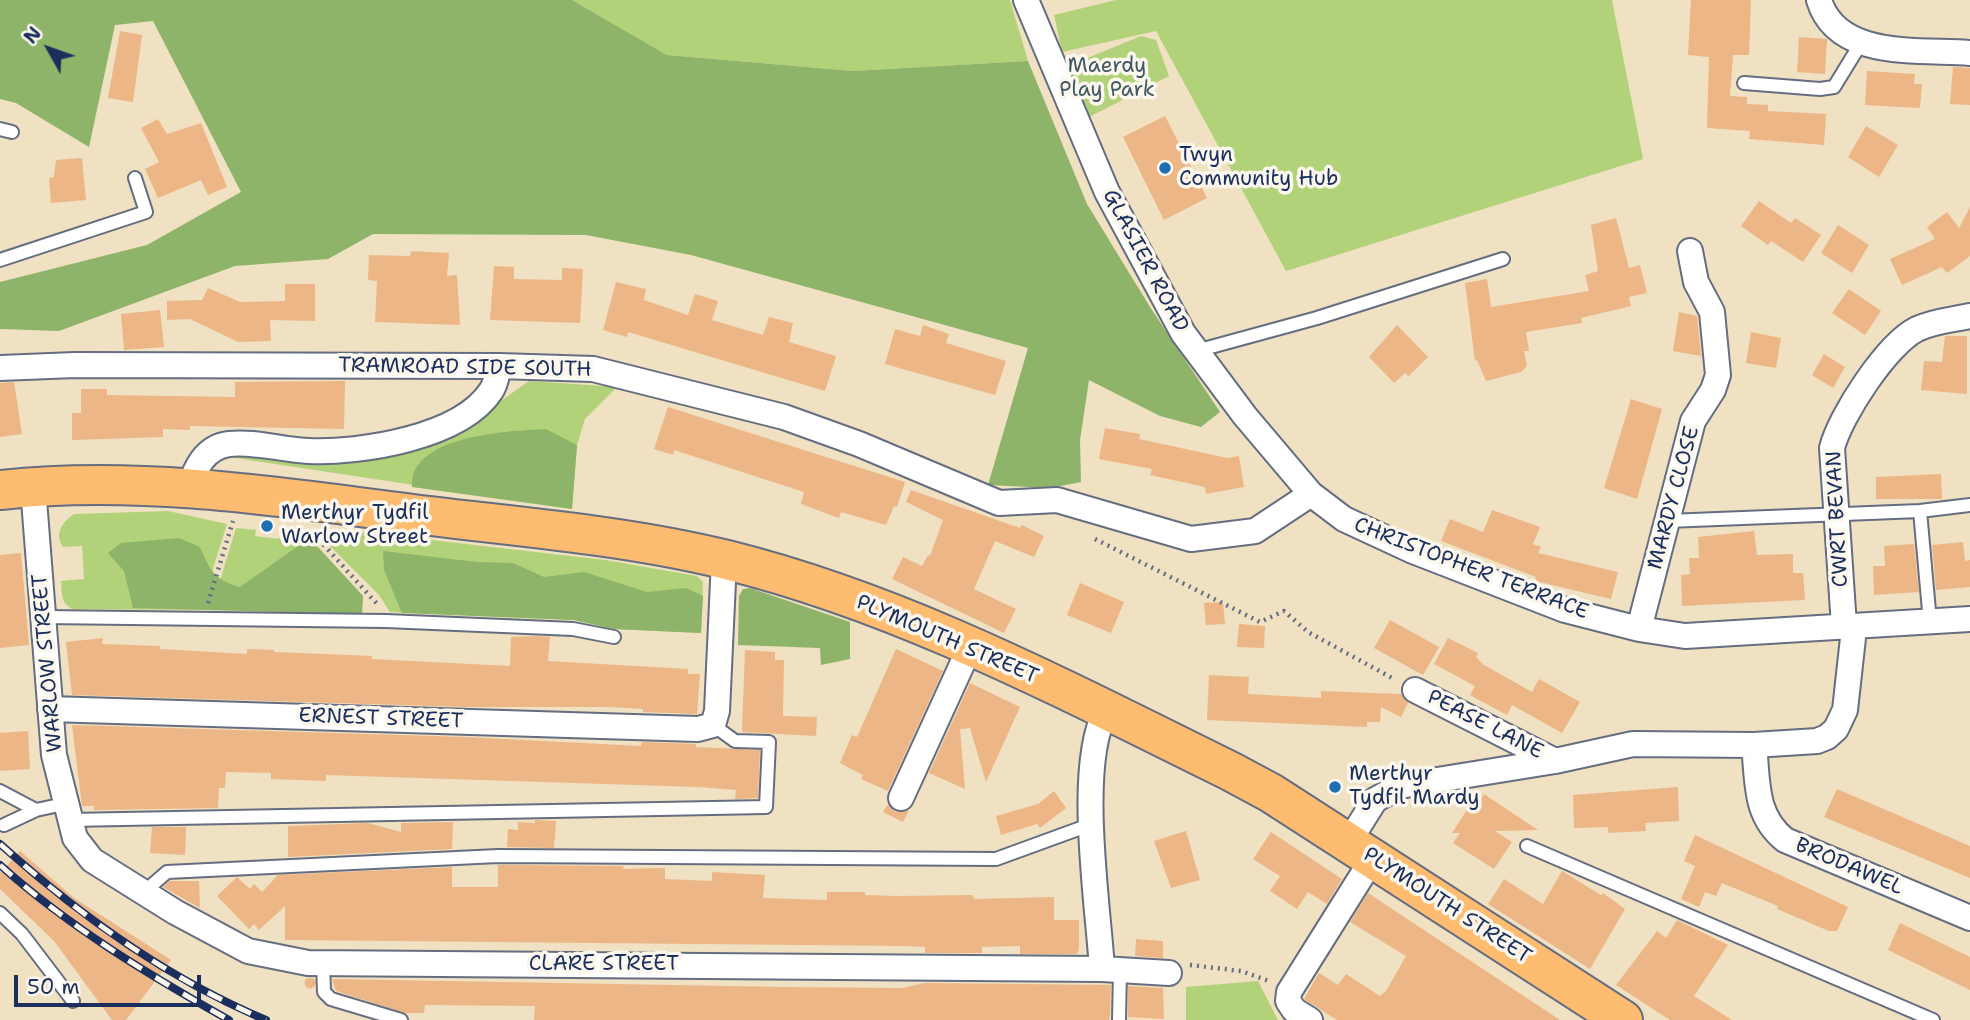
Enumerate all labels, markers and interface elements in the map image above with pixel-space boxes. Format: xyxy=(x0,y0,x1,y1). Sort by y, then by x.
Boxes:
north arrow xyxy=(14,14,84,84)
text: N xyxy=(18,21,47,49)
park label: Maerdy Play Park xyxy=(1059,54,1155,104)
place label: Twyn Community Hub xyxy=(1179,143,1338,193)
marker: Twyn Community Hub xyxy=(1157,160,1173,176)
street label: GLASIER ROAD xyxy=(1097,185,1193,337)
street label: TRAMROAD SIDE SOUTH xyxy=(338,353,592,383)
street label: MARDY CLOSE xyxy=(1643,424,1705,572)
street label: CWRT BEVAN xyxy=(1822,450,1854,588)
place label: Merthyr Tydfil Warlow Street xyxy=(281,501,429,551)
street label: CHRISTOPHER TERRACE xyxy=(1350,513,1592,625)
marker: Merthyr Tydfil Warlow Street xyxy=(259,518,275,534)
street label: WARLOW STREET xyxy=(28,573,68,753)
street label: PLYMOUTH STREET xyxy=(852,590,1042,690)
street label: PEASE LANE xyxy=(1423,685,1547,765)
street label: ERNEST STREET xyxy=(298,704,464,734)
place label: Merthyr Tydfil Mardy xyxy=(1349,762,1480,812)
marker: Merthyr Tydfil Mardy xyxy=(1327,779,1343,795)
street label: BRODAWEL xyxy=(1791,833,1907,901)
street label: PLYMOUTH STREET xyxy=(1358,842,1536,970)
street label: CLARE STREET xyxy=(529,952,679,978)
scale bar xyxy=(18,960,205,1004)
text: 50 m xyxy=(27,973,80,1001)

